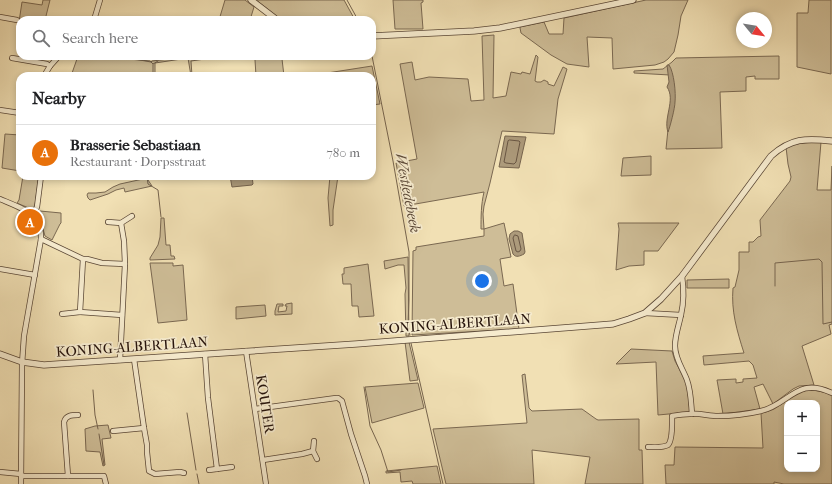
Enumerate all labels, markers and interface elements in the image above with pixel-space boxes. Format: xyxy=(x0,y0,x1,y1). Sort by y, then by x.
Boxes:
north arrow xyxy=(736,12,772,48)
search box xyxy=(16,16,376,60)
icon: search xyxy=(30,27,52,49)
text: Search here xyxy=(62,29,138,47)
text: Nearby xyxy=(32,88,86,108)
text: Brasserie Sebastiaan xyxy=(70,136,201,154)
text: A xyxy=(41,145,49,160)
text: 780 m xyxy=(326,145,360,160)
water label: Westledebeek xyxy=(391,152,425,234)
text: Restaurant · Dorpsstraat xyxy=(70,154,206,169)
pin: A xyxy=(17,207,43,237)
your location xyxy=(472,271,492,291)
street label: KONING-ALBERTLAAN xyxy=(378,310,532,338)
street label: KONING-ALBERTLAAN xyxy=(55,333,209,361)
street label: KOUTER xyxy=(252,373,278,436)
map controls xyxy=(784,400,820,472)
button: + xyxy=(784,400,820,436)
button: − xyxy=(784,436,820,472)

